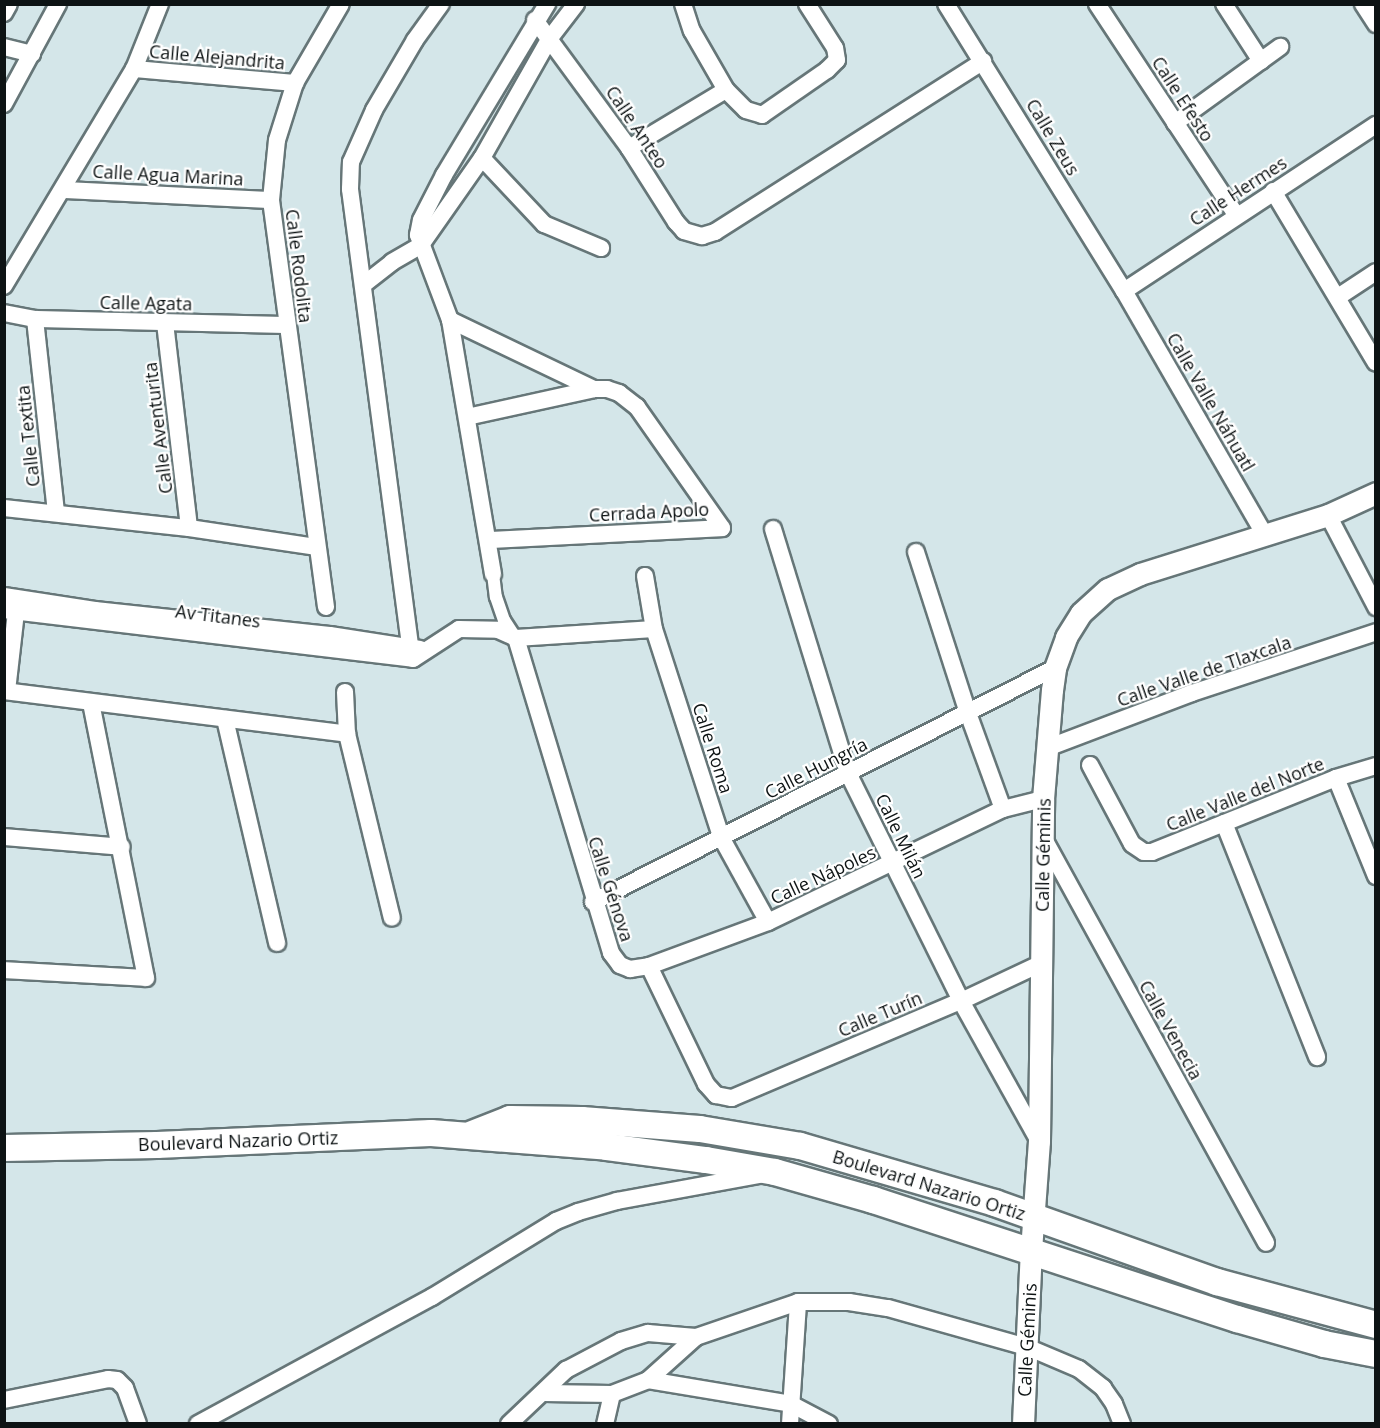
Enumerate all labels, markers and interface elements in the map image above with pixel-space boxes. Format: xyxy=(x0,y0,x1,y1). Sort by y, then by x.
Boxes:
street label: Calle Alejandrita xyxy=(148,40,286,74)
street label: Calle Efesto xyxy=(1147,52,1219,146)
street label: Calle Anteo xyxy=(601,82,673,172)
street label: Calle Zeus xyxy=(1022,95,1084,179)
street label: Calle Hermes xyxy=(1185,152,1291,230)
street label: Calle Agua Marina xyxy=(92,160,244,190)
street label: Calle Rodolita xyxy=(281,208,317,324)
street label: Calle Agata xyxy=(99,291,193,315)
street label: Calle Valle Náhuatl xyxy=(1163,329,1259,475)
street label: Calle Aventurita xyxy=(139,361,177,495)
street label: Calle Textita xyxy=(12,384,44,488)
street label: Cerrada Apolo xyxy=(588,498,710,526)
street label: Av Titanes xyxy=(174,600,262,632)
street label: Calle Valle de Tlaxcala xyxy=(1114,631,1294,711)
street label: Calle Roma xyxy=(688,700,738,796)
street label: Calle Hungría xyxy=(761,733,871,803)
street label: Calle Valle del Norte xyxy=(1163,752,1327,836)
street label: Calle Milán xyxy=(871,790,931,882)
street label: Calle Géminis xyxy=(1031,798,1055,912)
street label: Calle Génova xyxy=(584,834,638,944)
street label: Calle Nápoles xyxy=(767,841,879,909)
street label: Calle Venecia xyxy=(1135,977,1207,1083)
street label: Calle Turín xyxy=(835,987,925,1041)
street label: Boulevard Nazario Ortiz xyxy=(138,1127,338,1155)
street label: Boulevard Nazario Ortiz xyxy=(830,1145,1028,1225)
street label: Calle Géminis xyxy=(1013,1283,1041,1397)

